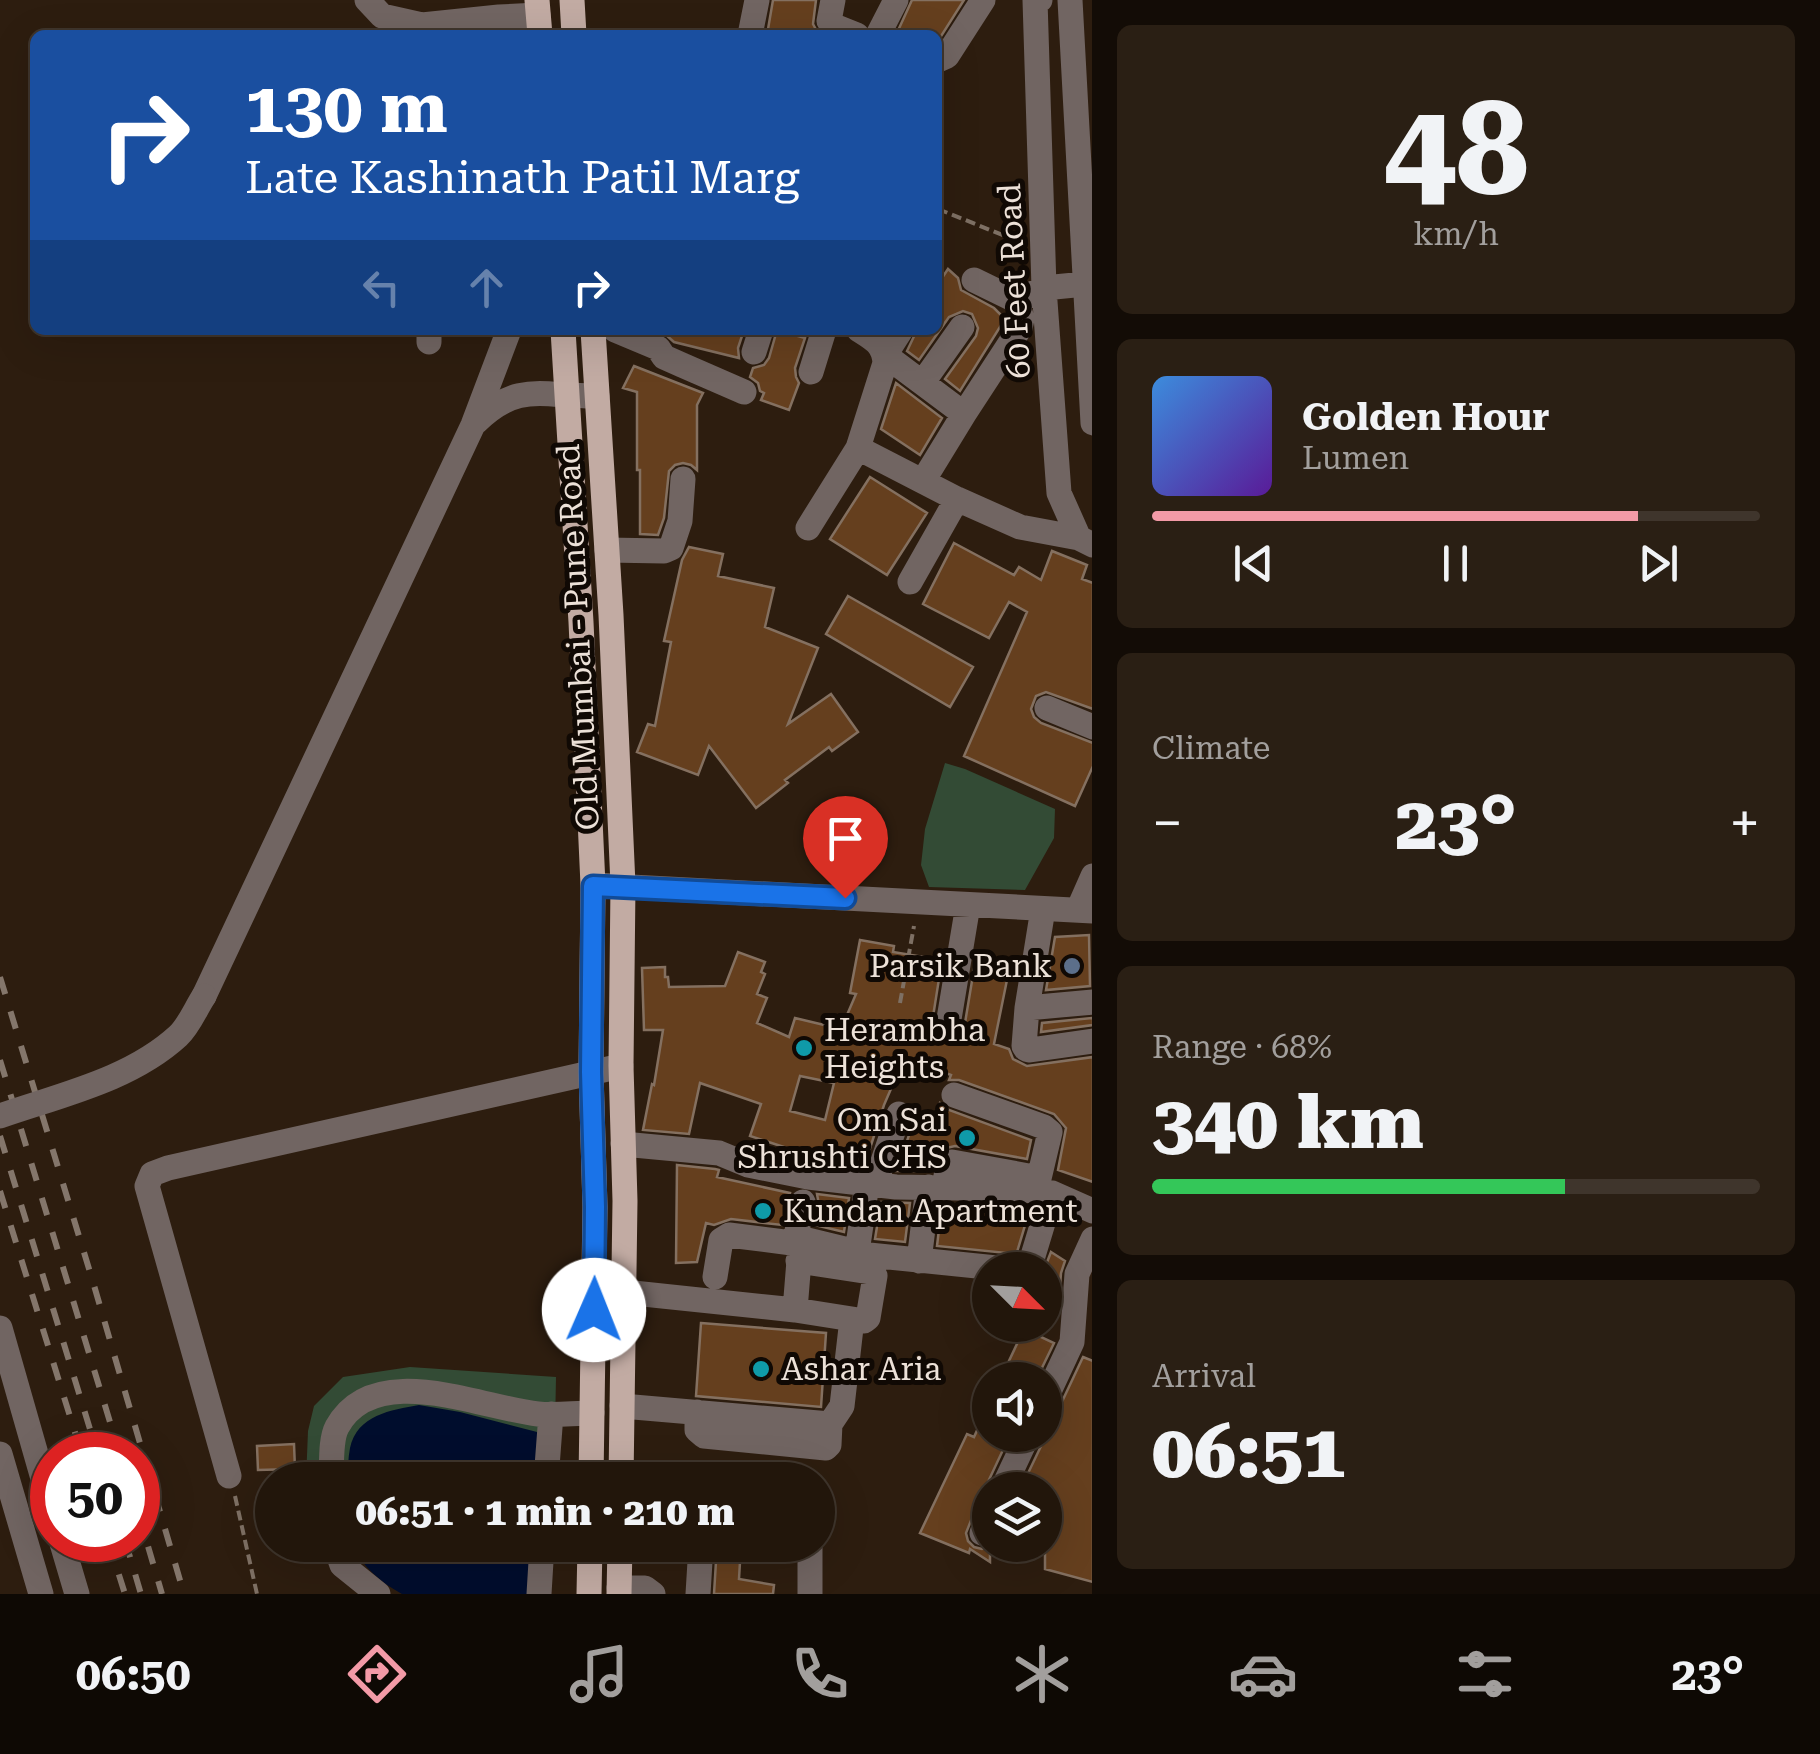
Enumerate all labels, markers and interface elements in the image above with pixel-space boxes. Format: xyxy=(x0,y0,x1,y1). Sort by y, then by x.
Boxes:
text: 130 m xyxy=(245,67,448,149)
icon: right xyxy=(80,70,210,200)
text: 48 xyxy=(1383,73,1529,226)
text: Late Kashinath Patil Marg xyxy=(245,151,799,204)
street label: 60 Feet Road xyxy=(990,182,1038,380)
text: km/h xyxy=(1413,215,1499,253)
icon: left xyxy=(354,260,409,315)
icon: ahead xyxy=(459,260,514,315)
icon: right xyxy=(564,260,619,315)
text: Golden Hour xyxy=(1302,395,1550,439)
text: Lumen xyxy=(1302,439,1409,477)
street label: Old Mumbai - Pune Road xyxy=(549,443,607,831)
icon: previous xyxy=(1226,536,1281,591)
icon: pause xyxy=(1428,536,1483,591)
icon: next xyxy=(1631,536,1686,591)
text: Climate xyxy=(1152,729,1270,767)
text: 23° xyxy=(1395,779,1517,867)
text: − xyxy=(1152,791,1183,855)
text: + xyxy=(1729,791,1760,855)
pin xyxy=(803,796,888,899)
icon: arrive xyxy=(818,811,873,866)
place label: Parsik Bank xyxy=(869,947,1052,985)
marker: Parsik Bank xyxy=(1061,955,1083,977)
place label: Herambha Heights xyxy=(824,1011,985,1086)
text: Range · 68% xyxy=(1152,1028,1332,1066)
marker: Herambha Heights xyxy=(793,1037,815,1059)
text: 340 km xyxy=(1152,1078,1424,1166)
place label: Om Sai Shrushti CHS xyxy=(738,1101,947,1176)
marker: Om Sai Shrushti CHS xyxy=(956,1127,978,1149)
place label: Kundan Apartment xyxy=(783,1192,1078,1230)
marker: Kundan Apartment xyxy=(752,1200,774,1222)
north arrow xyxy=(972,1252,1062,1342)
map controls xyxy=(972,1252,1062,1562)
position arrow xyxy=(542,1258,646,1362)
place label: Ashar Aria xyxy=(781,1350,941,1388)
text: Arrival xyxy=(1152,1357,1256,1395)
marker: Ashar Aria xyxy=(750,1358,772,1380)
button: sound xyxy=(972,1362,1062,1452)
text: 06:51 xyxy=(1152,1407,1345,1495)
speed limit sign: 50 xyxy=(30,1432,160,1562)
button: layers xyxy=(972,1472,1062,1562)
text: 06:51 · 1 min · 210 m xyxy=(355,1490,735,1534)
icon: directions xyxy=(342,1639,412,1709)
icon: music xyxy=(564,1639,634,1709)
icon: phone xyxy=(785,1639,855,1709)
icon: climate xyxy=(1007,1639,1077,1709)
icon: car xyxy=(1228,1639,1298,1709)
icon: filters xyxy=(1450,1639,1520,1709)
text: 06:50 xyxy=(76,1648,191,1701)
text: 23° xyxy=(1671,1648,1744,1701)

